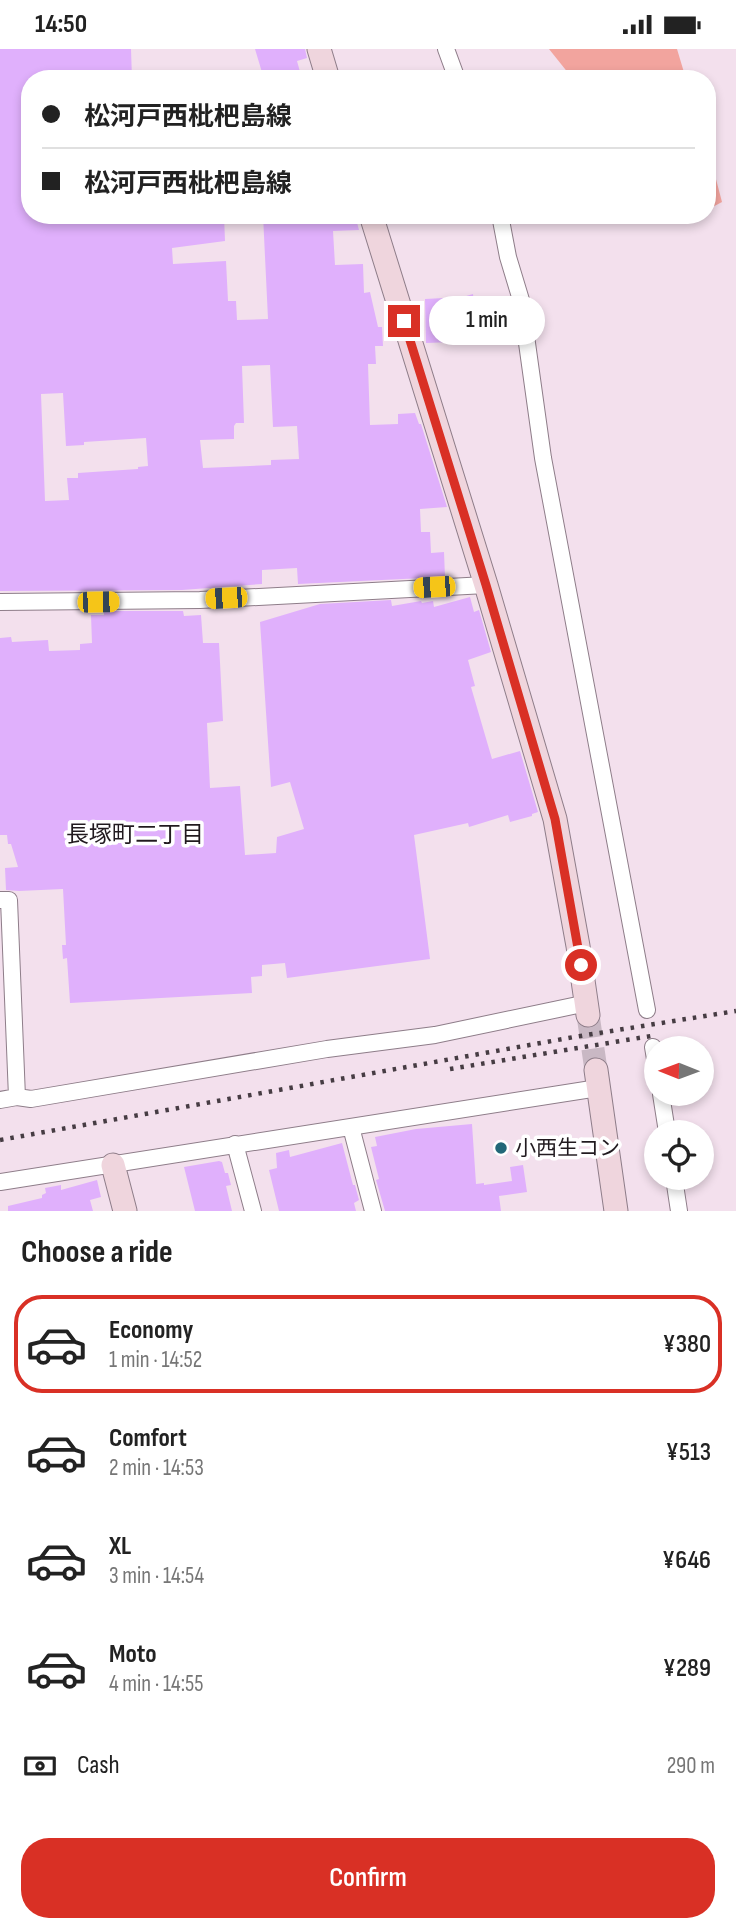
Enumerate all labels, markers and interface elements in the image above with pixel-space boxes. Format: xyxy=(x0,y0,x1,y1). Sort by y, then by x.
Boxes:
text: 14:50 xyxy=(35,9,87,40)
text: 松河戸西枇杷島線 xyxy=(84,102,292,133)
text: 松河戸西枇杷島線 xyxy=(84,169,292,200)
callout: 1 min xyxy=(428,296,544,345)
route end xyxy=(388,305,420,337)
text: 1 min xyxy=(466,306,508,334)
car xyxy=(413,575,456,599)
car xyxy=(205,586,248,610)
car xyxy=(77,591,120,613)
district label: 長塚町二丁目 xyxy=(66,821,204,849)
route start xyxy=(565,949,597,981)
north arrow xyxy=(644,1036,714,1106)
map controls xyxy=(644,1036,714,1190)
button: locate xyxy=(644,1120,714,1190)
place label: 小西生コン xyxy=(515,1136,620,1161)
marker: 小西生コン xyxy=(493,1140,509,1156)
text: Choose a ride xyxy=(21,1233,173,1272)
icon: car xyxy=(25,1313,88,1376)
text: Economy xyxy=(109,1315,193,1346)
text: ¥380 xyxy=(662,1329,711,1360)
text: 1 min · 14:52 xyxy=(109,1346,202,1374)
icon: car xyxy=(25,1421,88,1484)
text: Comfort xyxy=(109,1423,187,1454)
text: ¥513 xyxy=(666,1437,711,1468)
text: 2 min · 14:53 xyxy=(109,1454,204,1482)
icon: car xyxy=(25,1529,88,1592)
text: XL xyxy=(109,1531,131,1562)
text: ¥646 xyxy=(662,1545,711,1576)
text: 3 min · 14:54 xyxy=(109,1562,204,1590)
icon: car xyxy=(25,1637,88,1700)
text: Moto xyxy=(109,1639,157,1670)
text: ¥289 xyxy=(663,1653,711,1684)
text: 4 min · 14:55 xyxy=(109,1670,204,1698)
icon: cash xyxy=(21,1747,59,1785)
text: Cash xyxy=(77,1750,120,1781)
text: 290 m xyxy=(667,1752,715,1780)
button: Confirm xyxy=(21,1838,715,1918)

